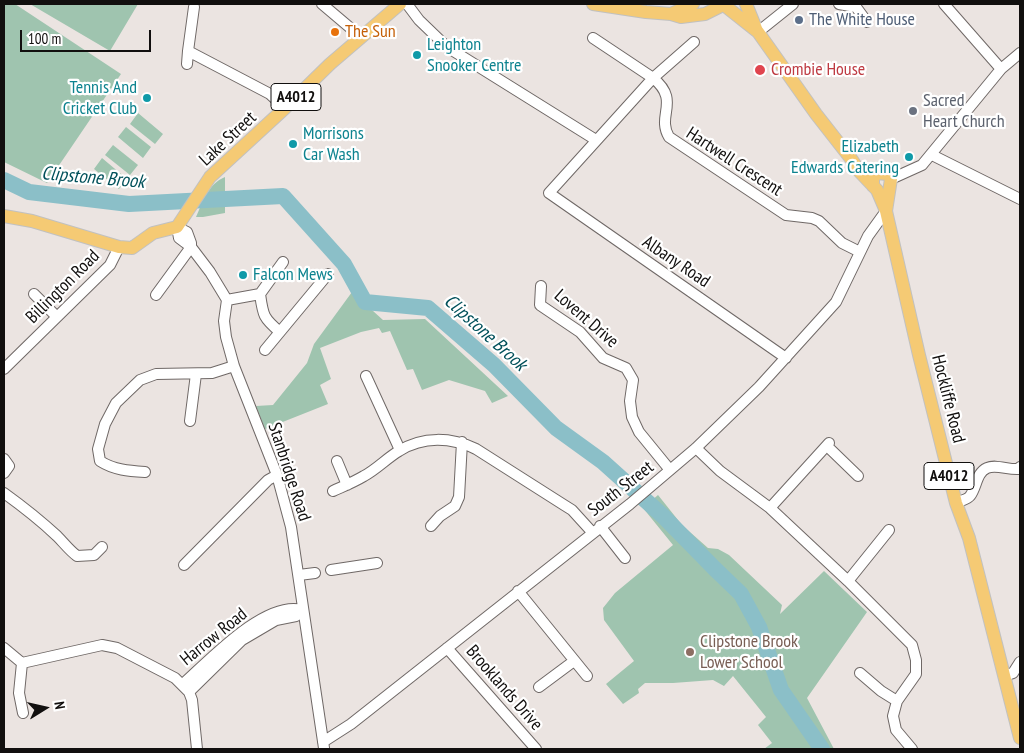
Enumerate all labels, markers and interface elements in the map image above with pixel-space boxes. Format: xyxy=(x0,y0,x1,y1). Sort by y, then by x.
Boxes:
place label: The White House xyxy=(809,9,915,31)
marker: The White House xyxy=(793,14,805,26)
scale bar xyxy=(22,20,154,52)
place label: The Sun xyxy=(345,21,396,43)
marker: The Sun xyxy=(329,26,341,38)
text: 100 m xyxy=(28,29,61,48)
place label: Leighton Snooker Centre xyxy=(427,34,522,76)
marker: Leighton Snooker Centre xyxy=(411,49,423,61)
place label: Crombie House xyxy=(771,59,865,81)
marker: Crombie House xyxy=(753,63,767,77)
place label: Tennis And Cricket Club xyxy=(63,77,137,120)
road number: A4012 xyxy=(271,84,321,110)
place label: Sacred Heart Church xyxy=(923,90,1005,132)
marker: Tennis And Cricket Club xyxy=(141,92,153,104)
marker: Sacred Heart Church xyxy=(907,105,919,117)
street label: Lake Street xyxy=(195,107,261,171)
place label: Morrisons Car Wash xyxy=(303,123,364,166)
street label: Hartwell Crescent xyxy=(682,123,786,201)
place label: Elizabeth Edwards Catering xyxy=(791,136,899,178)
marker: Morrisons Car Wash xyxy=(287,138,299,150)
marker: Elizabeth Edwards Catering xyxy=(903,151,915,163)
water label: Clipstone Brook xyxy=(41,162,145,194)
street label: Albany Road xyxy=(638,232,714,292)
street label: Billington Road xyxy=(22,246,104,328)
place label: Falcon Mews xyxy=(253,264,333,286)
marker: Falcon Mews xyxy=(237,269,249,281)
street label: Lovent Drive xyxy=(549,285,623,353)
water label: Clipstone Brook xyxy=(439,290,531,376)
street label: Hockliffe Road xyxy=(927,353,969,445)
street label: Stanbridge Road xyxy=(263,420,315,524)
street label: South Street xyxy=(584,457,658,521)
road number: A4012 xyxy=(924,462,974,490)
street label: Harrow Road xyxy=(176,604,252,670)
place label: Clipstone Brook Lower School xyxy=(700,631,798,674)
street label: Brooklands Drive xyxy=(461,641,547,735)
marker: Clipstone Brook Lower School xyxy=(684,646,696,658)
north arrow xyxy=(20,683,70,733)
text: N xyxy=(50,700,69,711)

